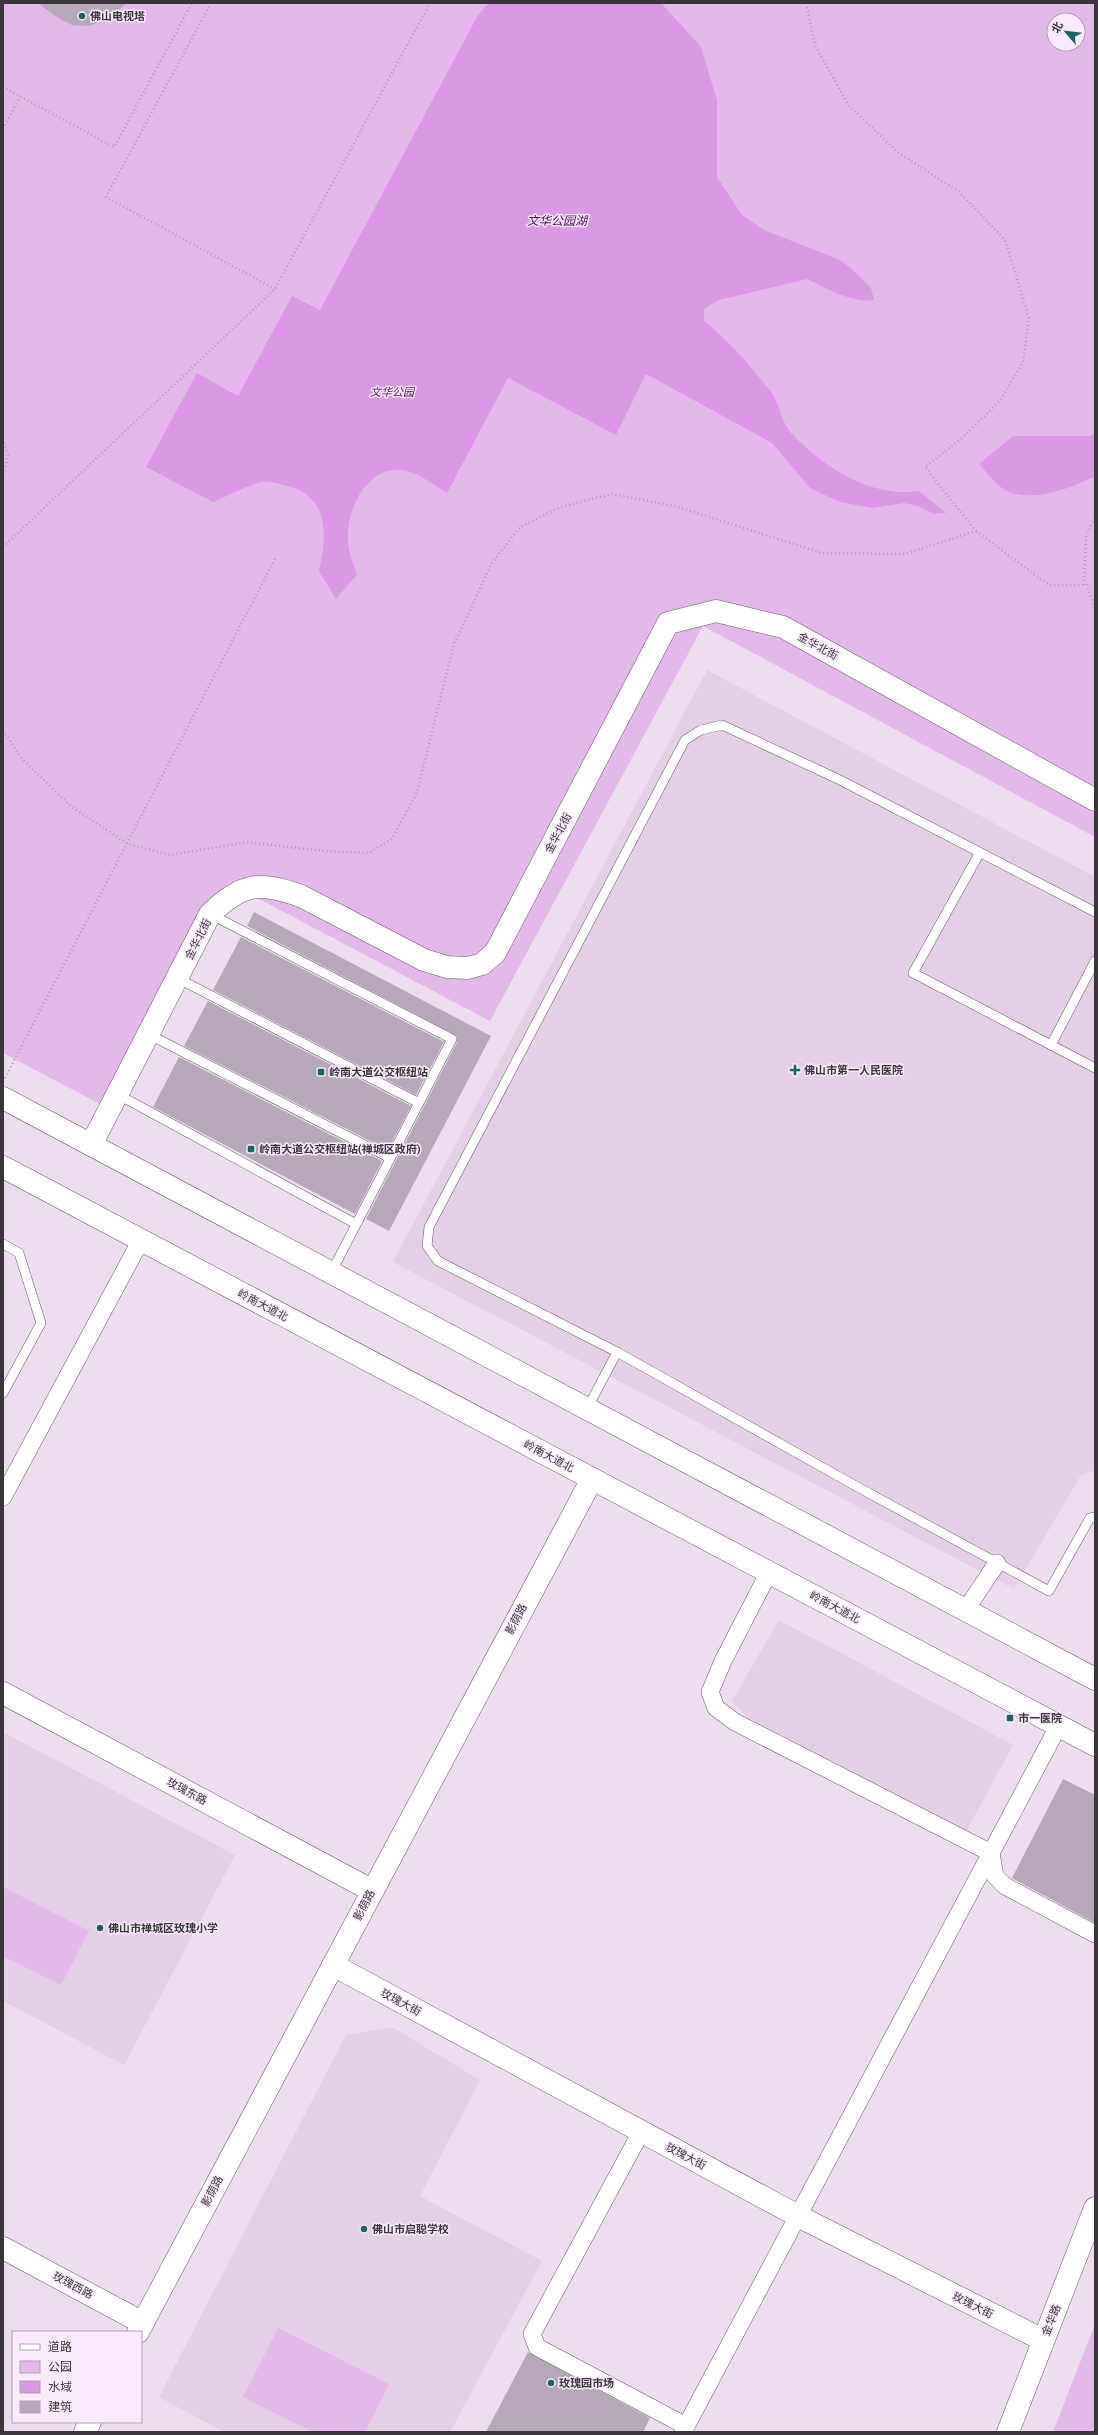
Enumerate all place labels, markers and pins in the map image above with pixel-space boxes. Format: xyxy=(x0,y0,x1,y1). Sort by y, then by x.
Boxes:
place label: 佛山电视塔 xyxy=(90,9,145,23)
marker: 佛山电视塔 xyxy=(77,11,87,21)
place label: 佛山市第一人民医院 xyxy=(804,1063,903,1077)
marker: 佛山市第一人民医院 xyxy=(789,1064,801,1076)
place label: 岭南大道公交枢纽站 xyxy=(329,1065,428,1079)
marker: 岭南大道公交枢纽站 xyxy=(316,1067,326,1077)
place label: 岭南大道公交枢纽站(禅城区政府) xyxy=(259,1142,421,1156)
marker: 岭南大道公交枢纽站(禅城区政府) xyxy=(246,1144,256,1154)
place label: 市一医院 xyxy=(1018,1711,1062,1725)
marker: 市一医院 xyxy=(1005,1713,1015,1723)
place label: 佛山市禅城区玫瑰小学 xyxy=(108,1921,218,1935)
marker: 佛山市禅城区玫瑰小学 xyxy=(95,1923,105,1933)
place label: 佛山市启聪学校 xyxy=(372,2222,449,2236)
marker: 佛山市启聪学校 xyxy=(359,2224,369,2234)
place label: 玫瑰园市场 xyxy=(559,2376,614,2390)
marker: 玫瑰园市场 xyxy=(546,2378,556,2388)

